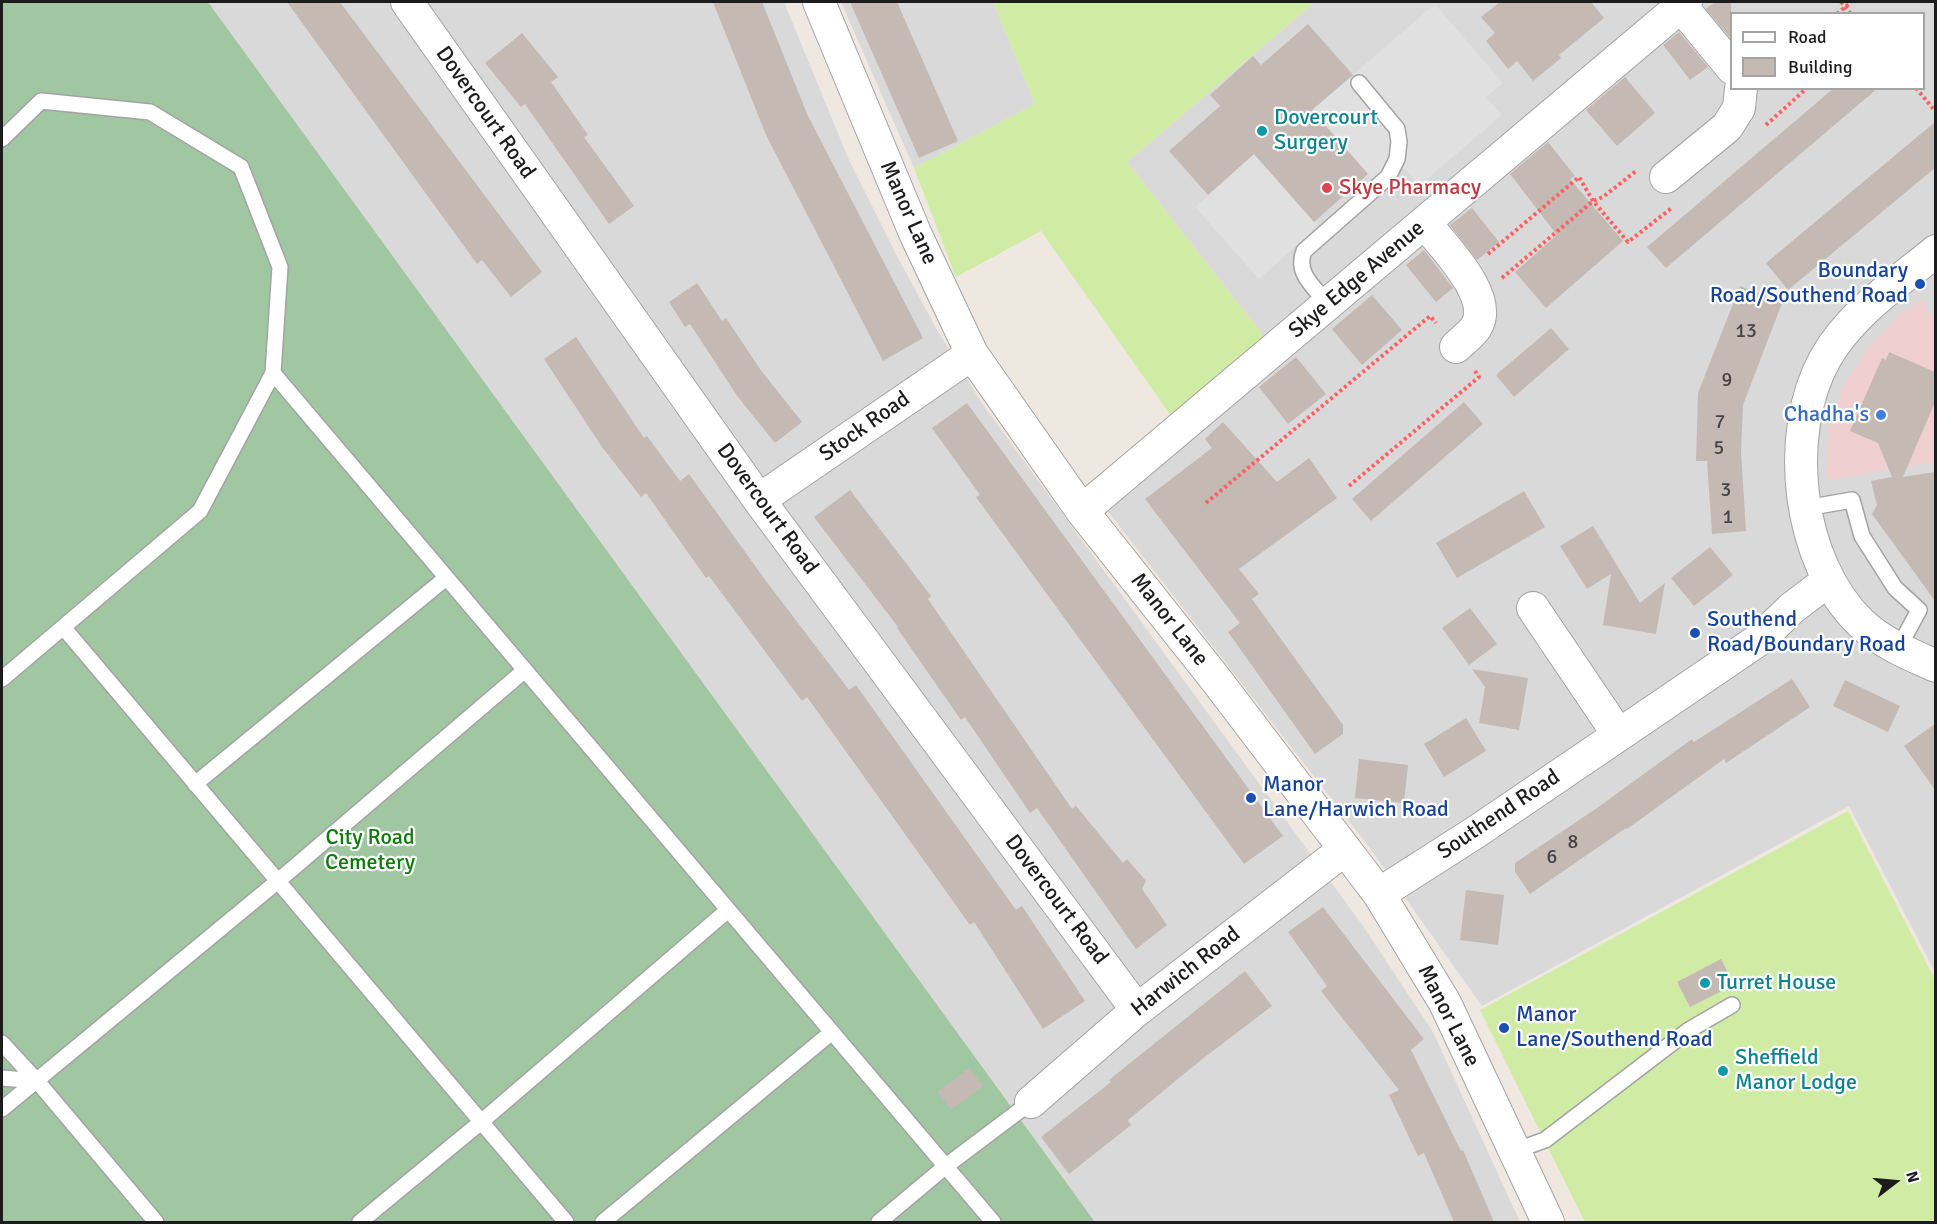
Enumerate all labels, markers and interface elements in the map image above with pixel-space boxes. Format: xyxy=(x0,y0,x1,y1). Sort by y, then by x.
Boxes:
legend xyxy=(1730,12,1925,90)
text: Road xyxy=(1788,26,1827,48)
street label: Dovercourt Road xyxy=(430,42,540,184)
text: Building xyxy=(1788,56,1852,78)
place label: Dovercourt Surgery xyxy=(1274,105,1378,156)
marker: Dovercourt Surgery xyxy=(1255,124,1269,138)
street label: Manor Lane xyxy=(873,157,943,269)
place label: Skye Pharmacy xyxy=(1339,175,1481,201)
marker: Skye Pharmacy xyxy=(1320,181,1334,195)
street label: Skye Edge Avenue xyxy=(1284,215,1430,345)
place label: Boundary Road/Southend Road xyxy=(1710,258,1908,310)
marker: Boundary Road/Southend Road xyxy=(1913,277,1927,291)
house number: 13 xyxy=(1735,320,1757,344)
house number: 9 xyxy=(1722,369,1732,393)
street label: Stock Road xyxy=(815,386,915,468)
place label: Chadha's xyxy=(1784,402,1869,428)
marker: Chadha's xyxy=(1874,408,1888,422)
house number: 7 xyxy=(1715,411,1725,435)
house number: 5 xyxy=(1714,437,1724,461)
street label: Dovercourt Road xyxy=(711,438,823,580)
house number: 3 xyxy=(1721,479,1731,503)
house number: 1 xyxy=(1723,506,1733,530)
street label: Manor Lane xyxy=(1125,568,1213,672)
place label: Southend Road/Boundary Road xyxy=(1707,607,1906,658)
marker: Southend Road/Boundary Road xyxy=(1688,626,1702,640)
street label: Southend Road xyxy=(1433,764,1565,866)
place label: Manor Lane/Harwich Road xyxy=(1263,772,1449,824)
marker: Manor Lane/Harwich Road xyxy=(1244,791,1258,805)
park label: City Road Cemetery xyxy=(325,825,415,876)
street label: Dovercourt Road xyxy=(999,830,1113,970)
house number: 8 xyxy=(1568,831,1578,855)
house number: 6 xyxy=(1547,846,1557,870)
street label: Harwich Road xyxy=(1126,921,1246,1023)
street label: Manor Lane xyxy=(1411,961,1485,1071)
place label: Turret House xyxy=(1717,970,1836,996)
marker: Turret House xyxy=(1698,976,1712,990)
place label: Manor Lane/Southend Road xyxy=(1516,1002,1713,1054)
marker: Manor Lane/Southend Road xyxy=(1497,1021,1511,1035)
place label: Sheffield Manor Lodge xyxy=(1735,1045,1857,1096)
marker: Sheffield Manor Lodge xyxy=(1716,1064,1730,1078)
north arrow xyxy=(1865,1152,1925,1212)
text: N xyxy=(1901,1169,1923,1185)

